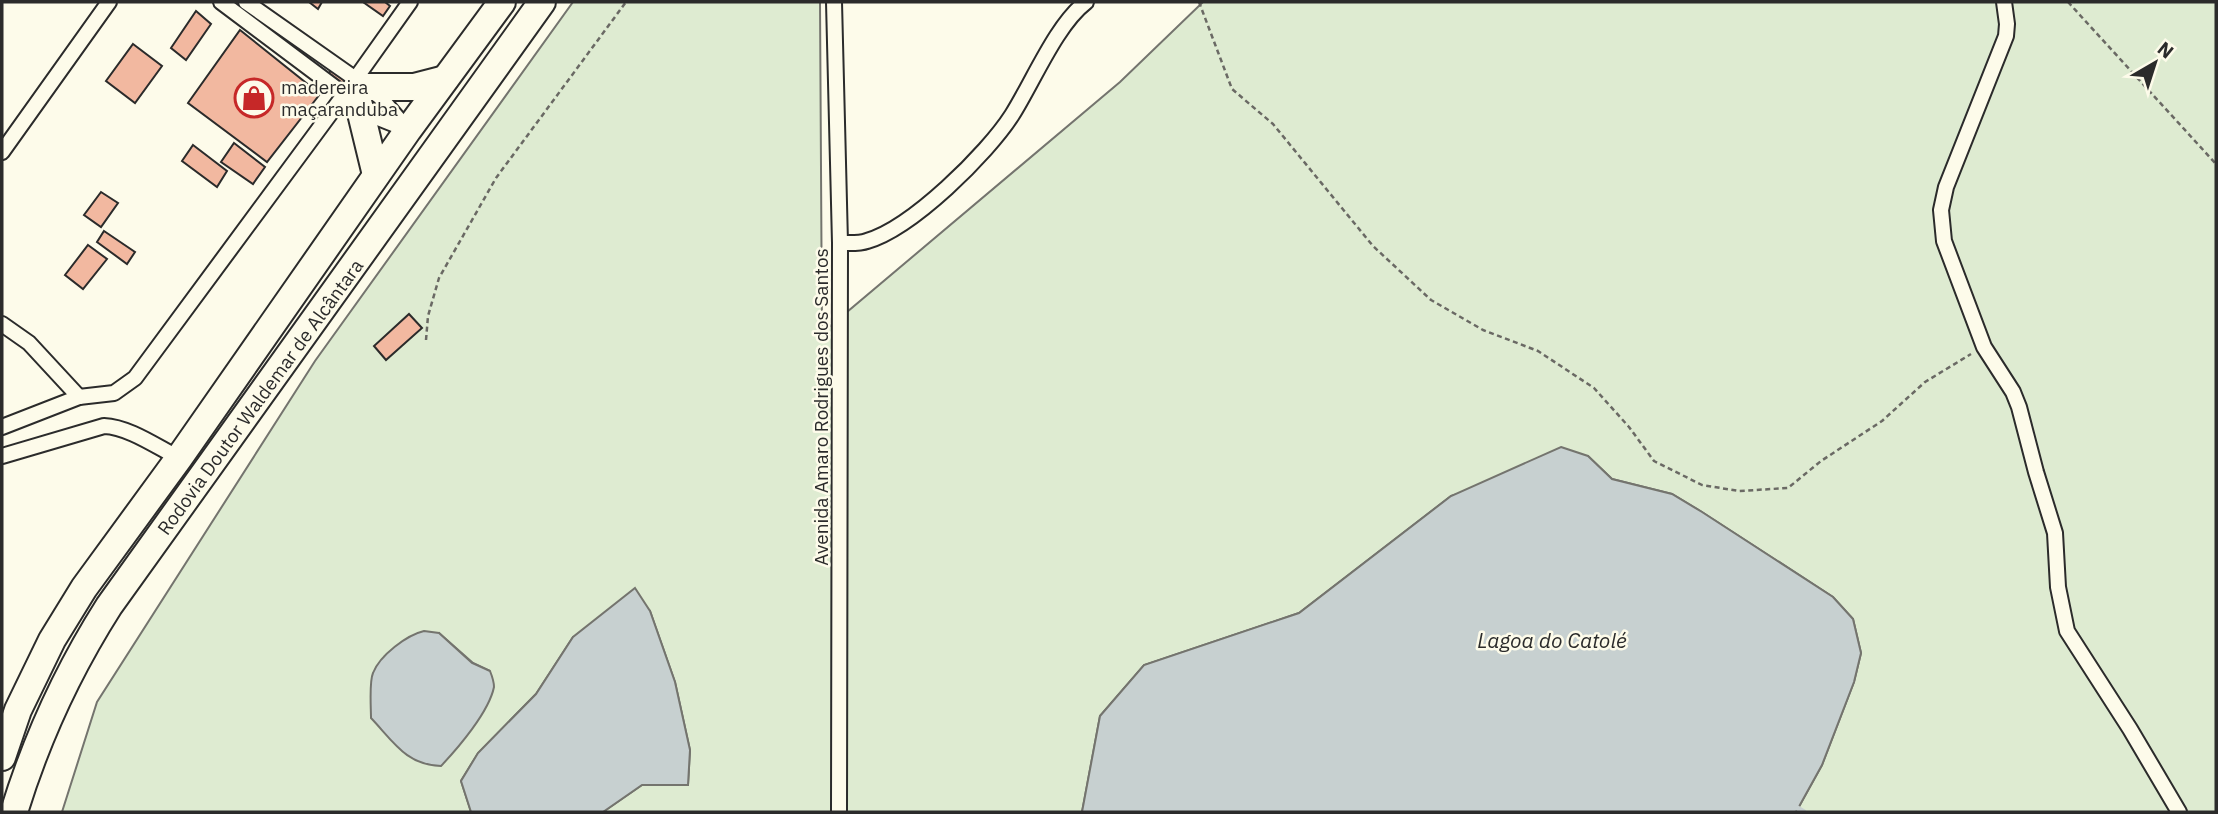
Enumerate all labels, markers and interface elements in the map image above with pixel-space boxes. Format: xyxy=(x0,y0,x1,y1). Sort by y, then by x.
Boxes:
north arrow xyxy=(2120,28,2190,98)
text: N xyxy=(2153,36,2179,63)
place label: madereira maçaranduba xyxy=(281,75,398,121)
shop icon: madereira maçaranduba xyxy=(233,77,275,119)
street label: Avenida Amaro Rodrigues dos Santos xyxy=(809,248,833,566)
street label: Rodovia Doutor Waldemar de Alcântara xyxy=(152,254,368,540)
water label: Lagoa do Catolé xyxy=(1477,626,1627,654)

